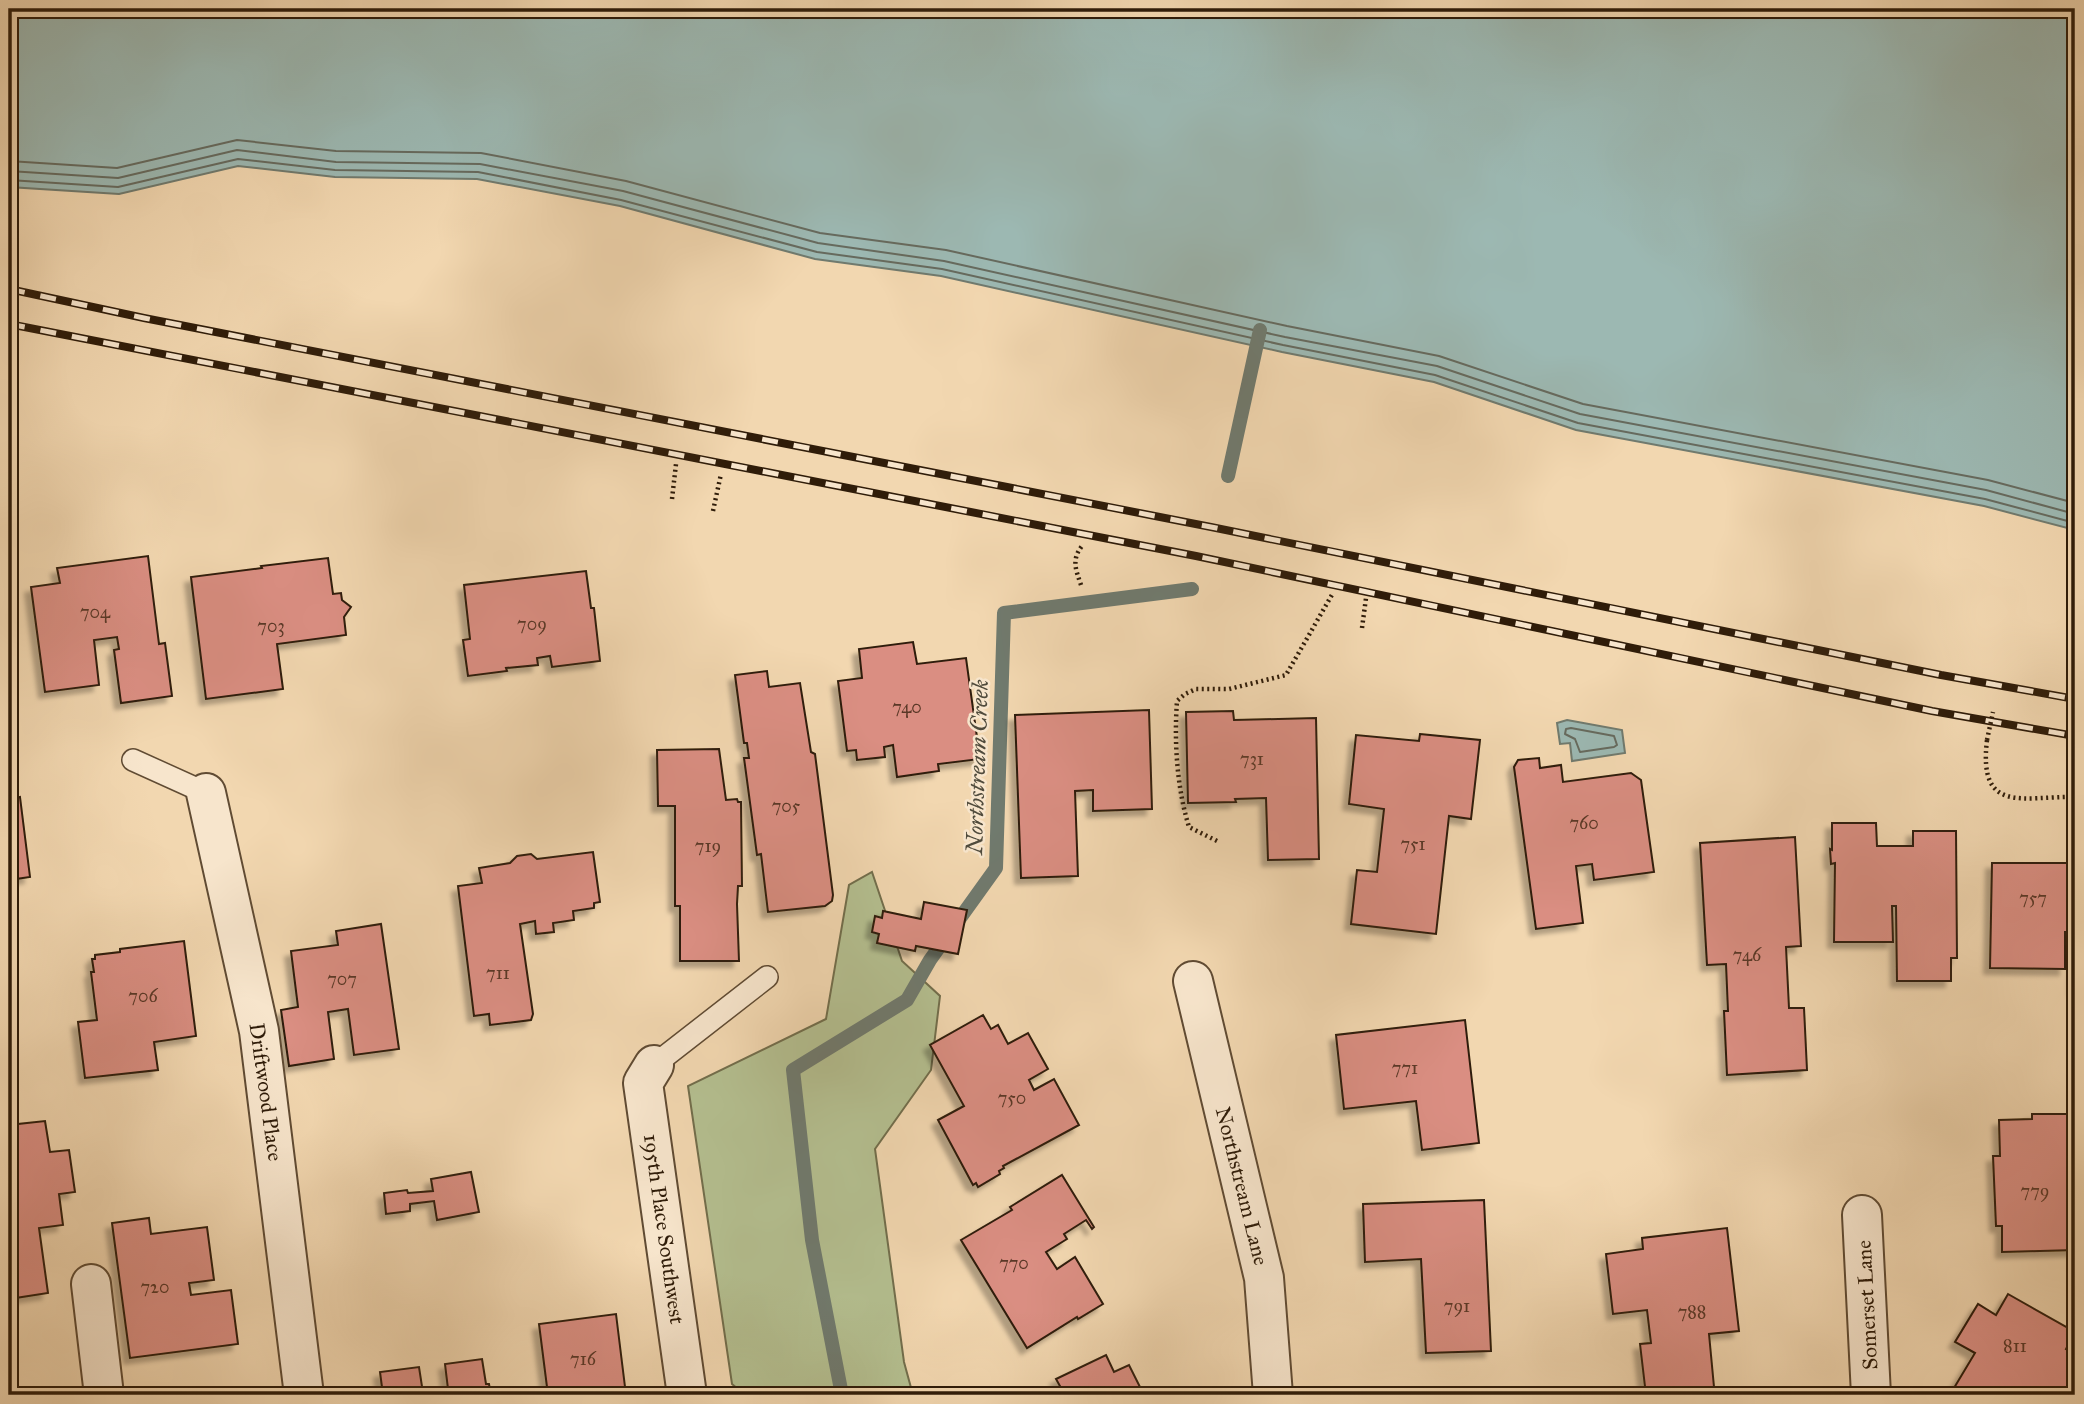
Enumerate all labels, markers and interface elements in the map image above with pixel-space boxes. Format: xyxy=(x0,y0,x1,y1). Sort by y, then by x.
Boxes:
house number: 704 xyxy=(80,601,111,623)
house number: 709 xyxy=(517,613,547,635)
house number: 703 xyxy=(257,615,285,637)
water label: Northstream Creek xyxy=(960,679,994,857)
house number: 740 xyxy=(892,696,922,718)
house number: 731 xyxy=(1240,748,1264,770)
house number: 705 xyxy=(772,795,801,817)
house number: 760 xyxy=(1569,812,1599,834)
house number: 751 xyxy=(1400,833,1426,855)
house number: 719 xyxy=(695,835,721,857)
house number: 757 xyxy=(2019,887,2047,909)
house number: 746 xyxy=(1733,944,1762,966)
house number: 711 xyxy=(486,962,510,984)
house number: 707 xyxy=(327,968,357,990)
house number: 706 xyxy=(128,985,158,1007)
street label: Driftwood Place xyxy=(243,1021,289,1163)
house number: 771 xyxy=(1392,1057,1418,1079)
house number: 750 xyxy=(998,1087,1026,1109)
street label: Northstream Lane xyxy=(1210,1104,1274,1268)
street label: 195th Place Southwest xyxy=(638,1132,690,1326)
house number: 779 xyxy=(2021,1180,2049,1202)
street label: Somerset Lane xyxy=(1851,1239,1883,1370)
house number: 770 xyxy=(999,1252,1029,1274)
house number: 720 xyxy=(141,1276,169,1298)
house number: 791 xyxy=(1444,1295,1470,1317)
house number: 788 xyxy=(1678,1301,1706,1323)
house number: 811 xyxy=(2003,1335,2027,1357)
house number: 716 xyxy=(570,1348,597,1370)

